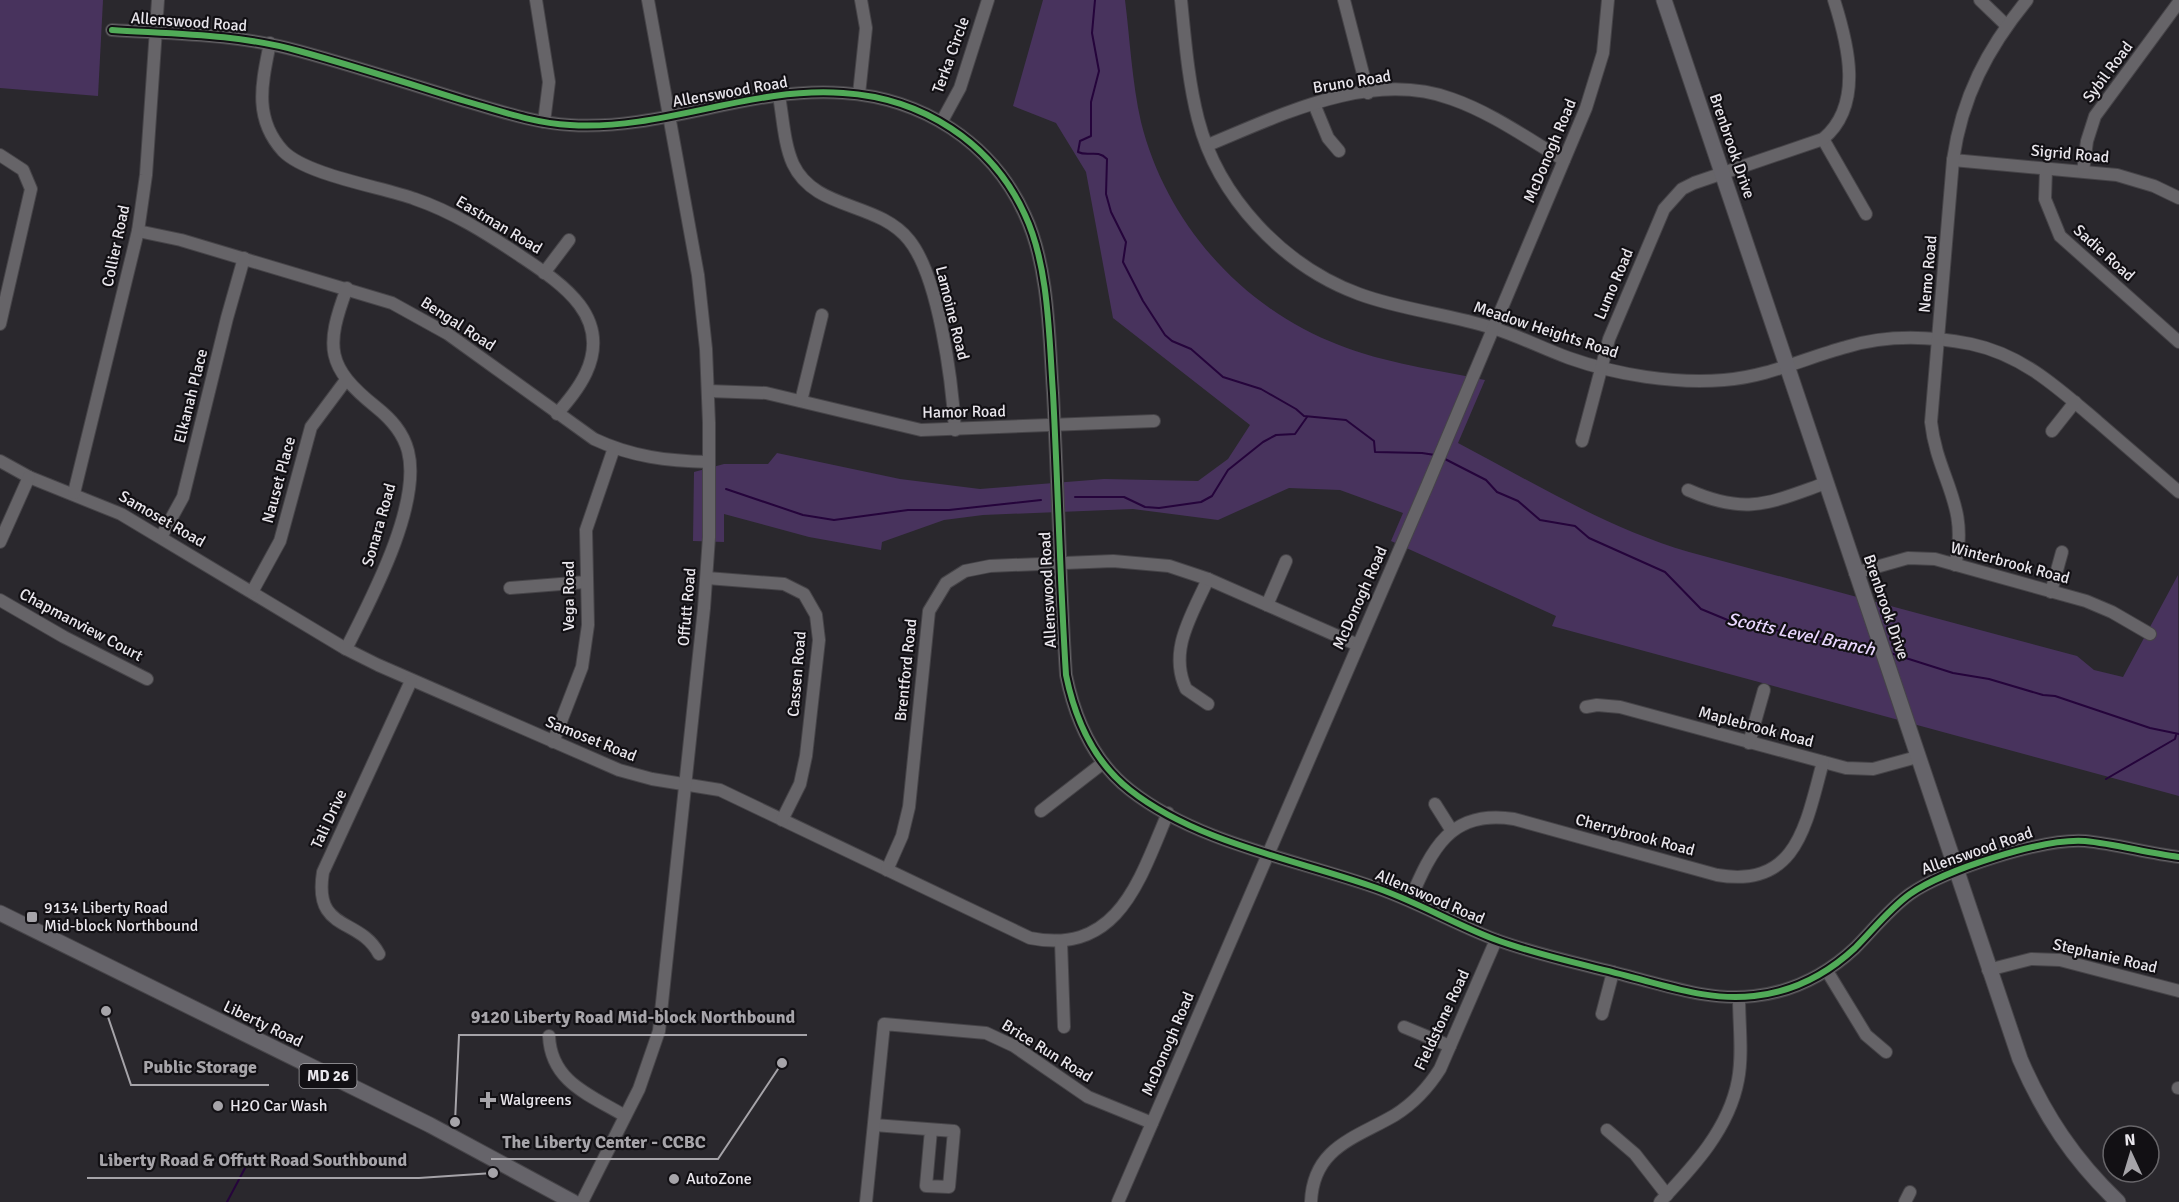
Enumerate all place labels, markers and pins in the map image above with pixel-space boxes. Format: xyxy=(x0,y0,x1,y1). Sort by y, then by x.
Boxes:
place label: 9134 Liberty Road Mid-block Northbound xyxy=(44,898,198,936)
marker: 9134 Liberty Road Mid-block Northbound xyxy=(25,910,39,924)
callout: 9120 Liberty Road Mid-block Northbound xyxy=(459,999,807,1035)
callout: Public Storage xyxy=(131,1049,269,1085)
place label: Walgreens xyxy=(500,1090,572,1110)
marker: Walgreens xyxy=(481,1093,495,1107)
place label: H2O Car Wash xyxy=(230,1096,327,1116)
marker: H2O Car Wash xyxy=(211,1099,225,1113)
callout: The Liberty Center - CCBC xyxy=(491,1123,718,1159)
callout: Liberty Road & Offutt Road Southbound xyxy=(87,1142,419,1178)
place label: AutoZone xyxy=(686,1169,752,1189)
marker: AutoZone xyxy=(667,1172,681,1186)

